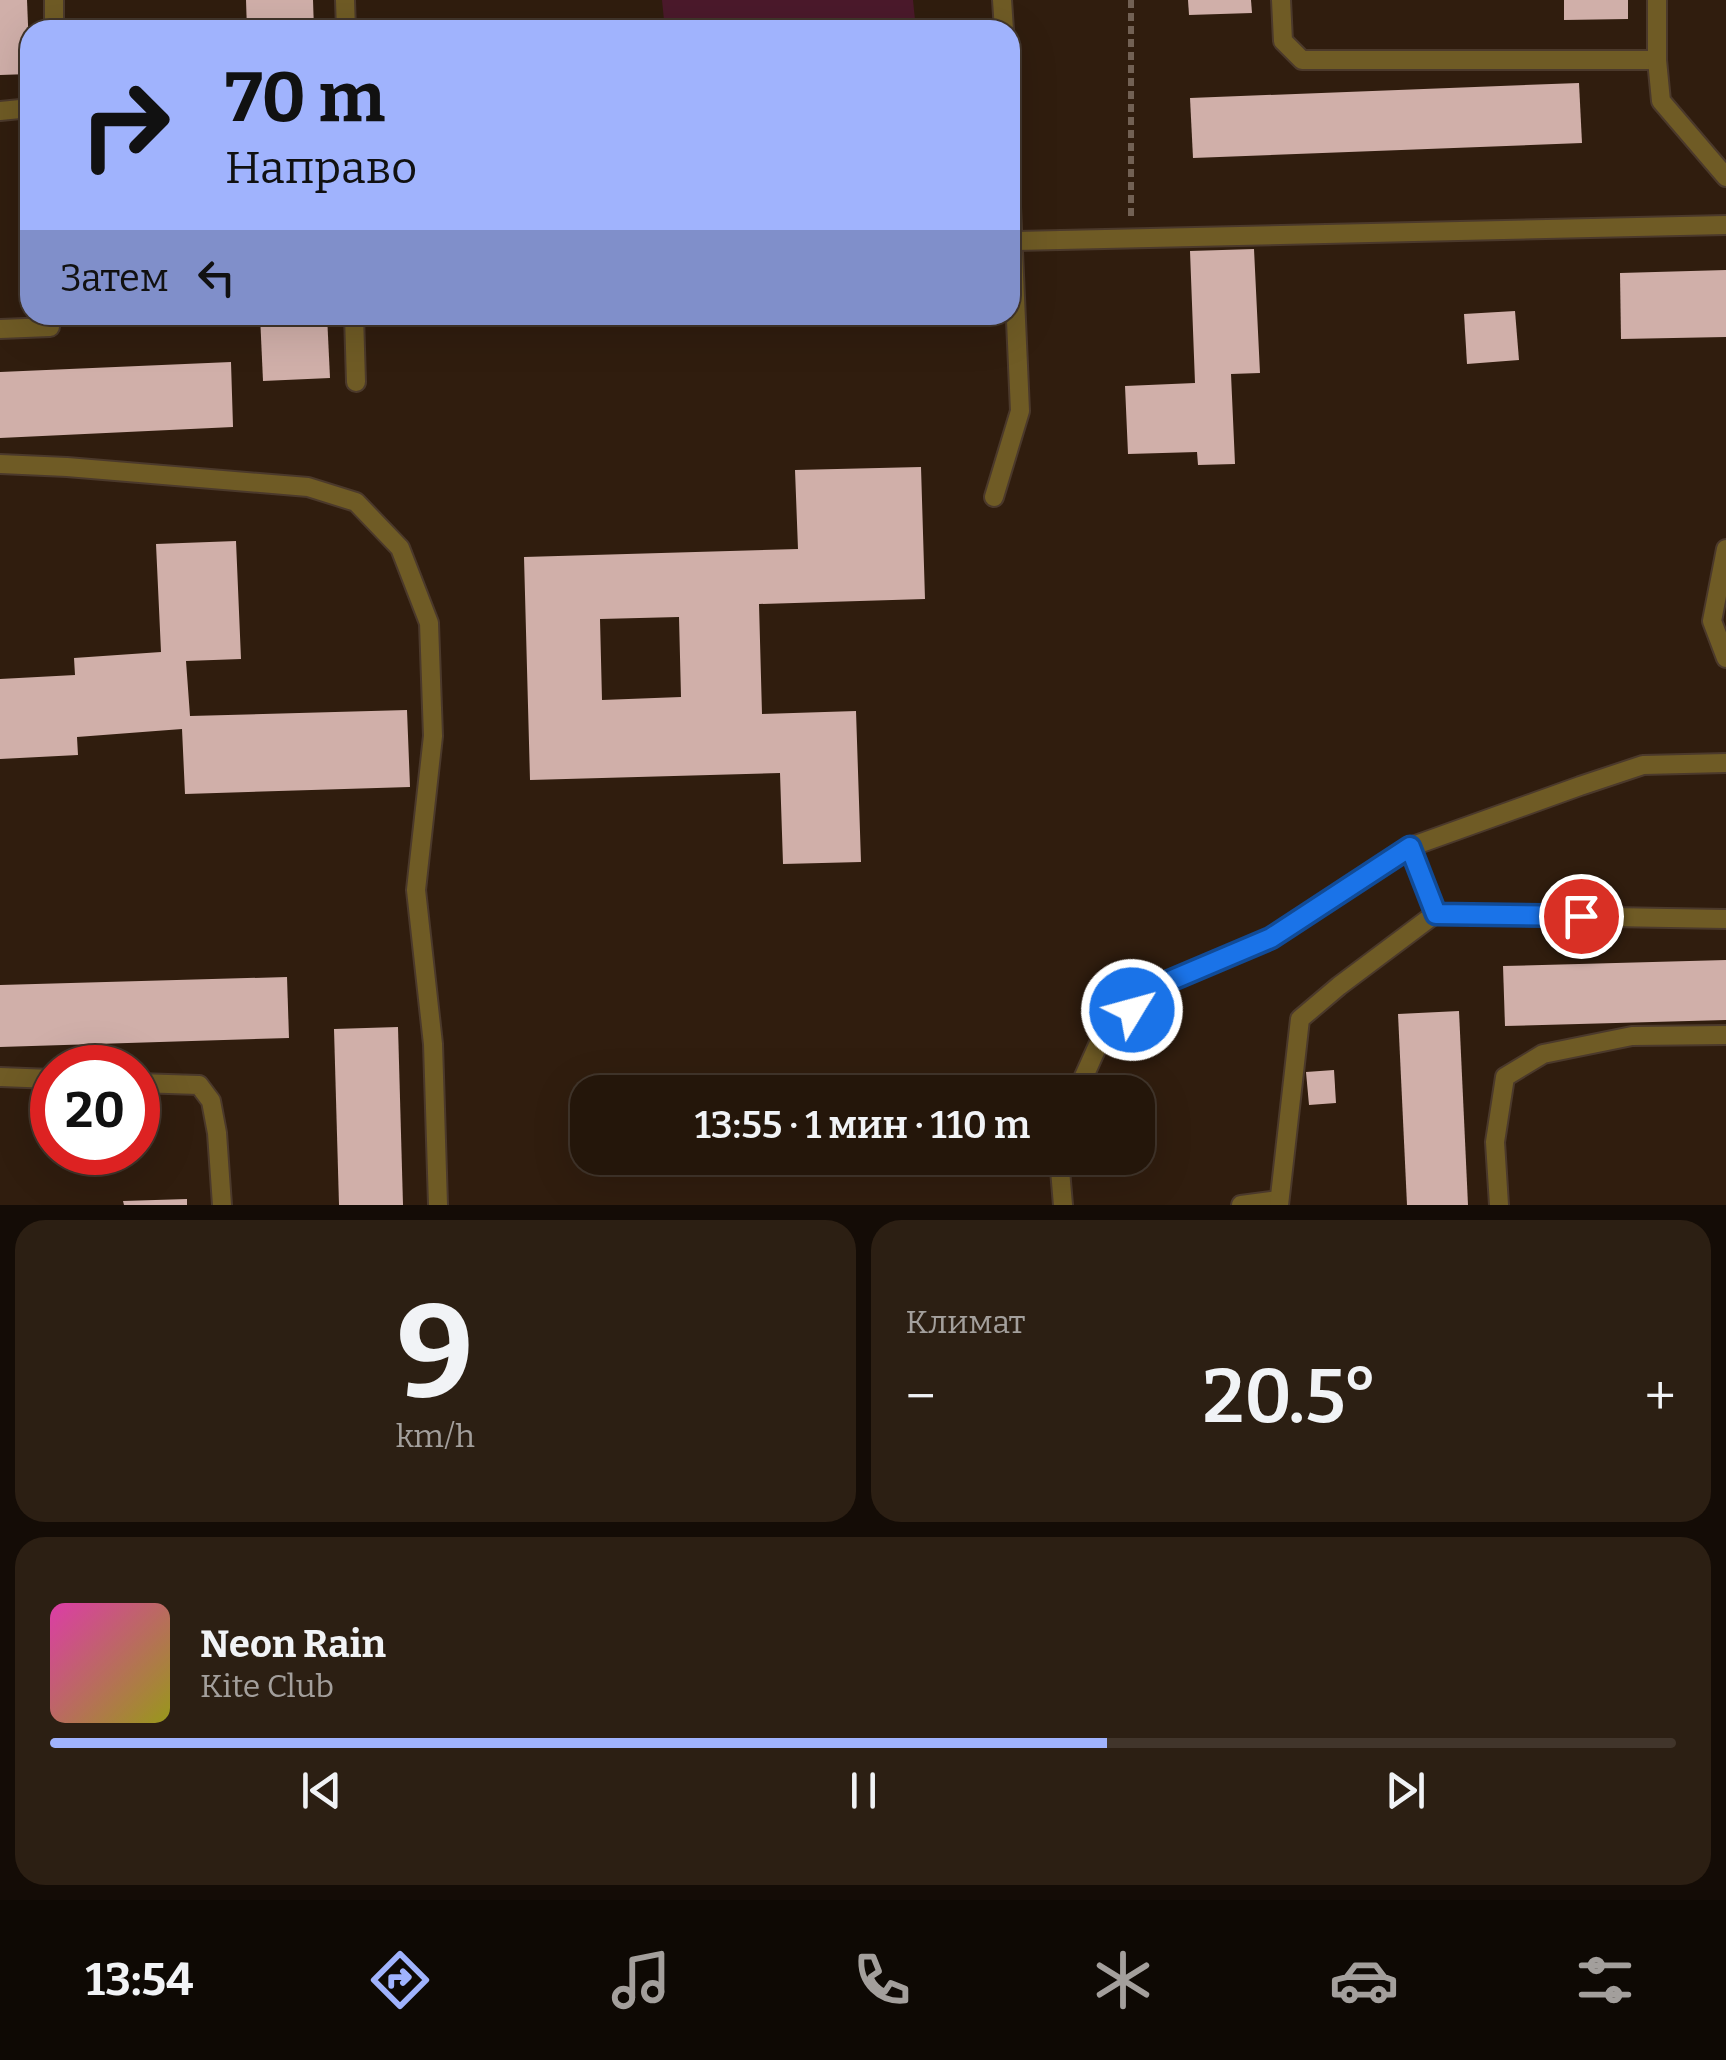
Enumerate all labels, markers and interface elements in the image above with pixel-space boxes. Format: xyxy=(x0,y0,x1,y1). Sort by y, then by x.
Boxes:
text: 70 m xyxy=(225,56,385,140)
icon: right xyxy=(60,60,190,190)
text: Направо xyxy=(225,141,417,195)
icon: left xyxy=(189,250,244,305)
text: Затем xyxy=(60,255,169,301)
pin xyxy=(1539,874,1624,959)
icon: arrive xyxy=(1554,889,1609,944)
position arrow xyxy=(1080,958,1184,1062)
speed limit sign: 20 xyxy=(30,1045,160,1175)
text: 13:55 · 1 мин · 110 m xyxy=(695,1102,1030,1148)
text: 9 xyxy=(397,1274,474,1430)
text: Климат xyxy=(906,1303,1025,1341)
text: 20.5° xyxy=(1202,1352,1378,1442)
text: − xyxy=(906,1364,936,1430)
text: + xyxy=(1645,1364,1676,1430)
text: km/h xyxy=(396,1417,475,1455)
text: Neon Rain xyxy=(200,1621,386,1667)
text: Kite Club xyxy=(200,1667,334,1705)
icon: previous xyxy=(294,1763,349,1818)
icon: pause xyxy=(836,1763,891,1818)
icon: next xyxy=(1378,1763,1433,1818)
icon: directions xyxy=(365,1945,435,2015)
icon: music xyxy=(606,1945,676,2015)
icon: phone xyxy=(847,1945,917,2015)
icon: climate xyxy=(1088,1945,1158,2015)
icon: car xyxy=(1329,1945,1399,2015)
icon: filters xyxy=(1570,1945,1640,2015)
text: 13:54 xyxy=(86,1953,193,2007)

